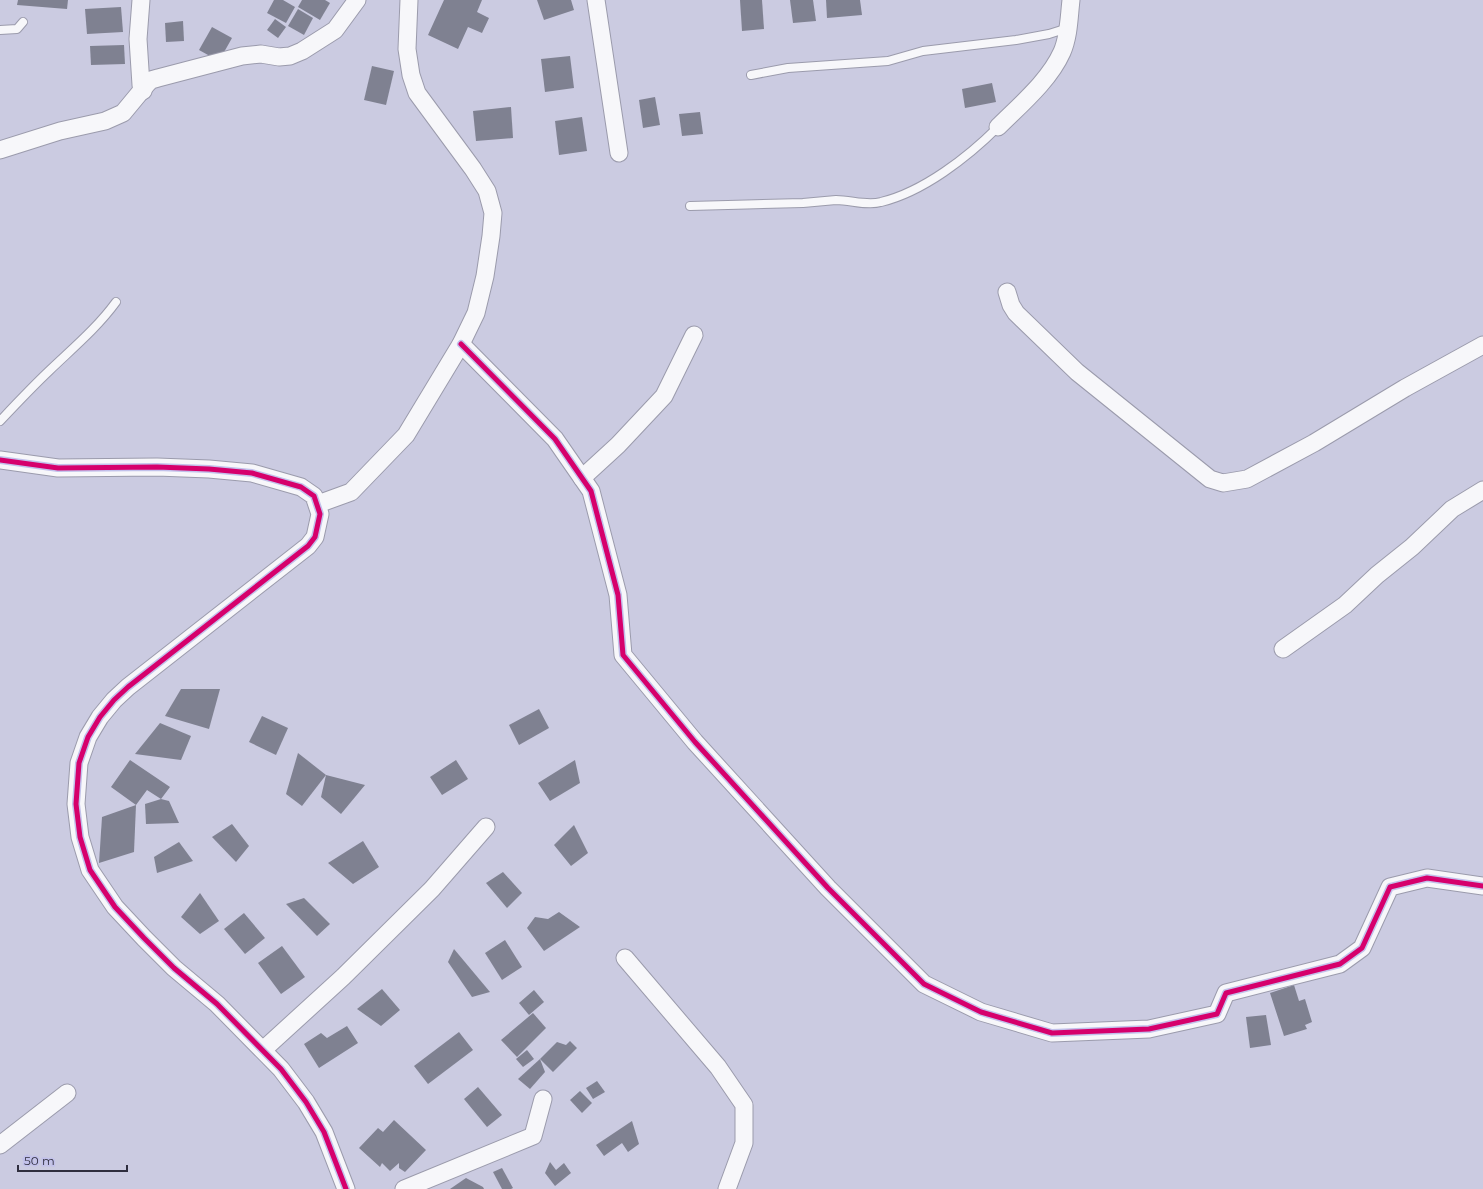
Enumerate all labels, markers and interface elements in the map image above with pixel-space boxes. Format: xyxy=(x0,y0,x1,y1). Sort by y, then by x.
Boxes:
scale bar xyxy=(18,1147,127,1173)
text: 50 m xyxy=(24,1153,55,1168)

